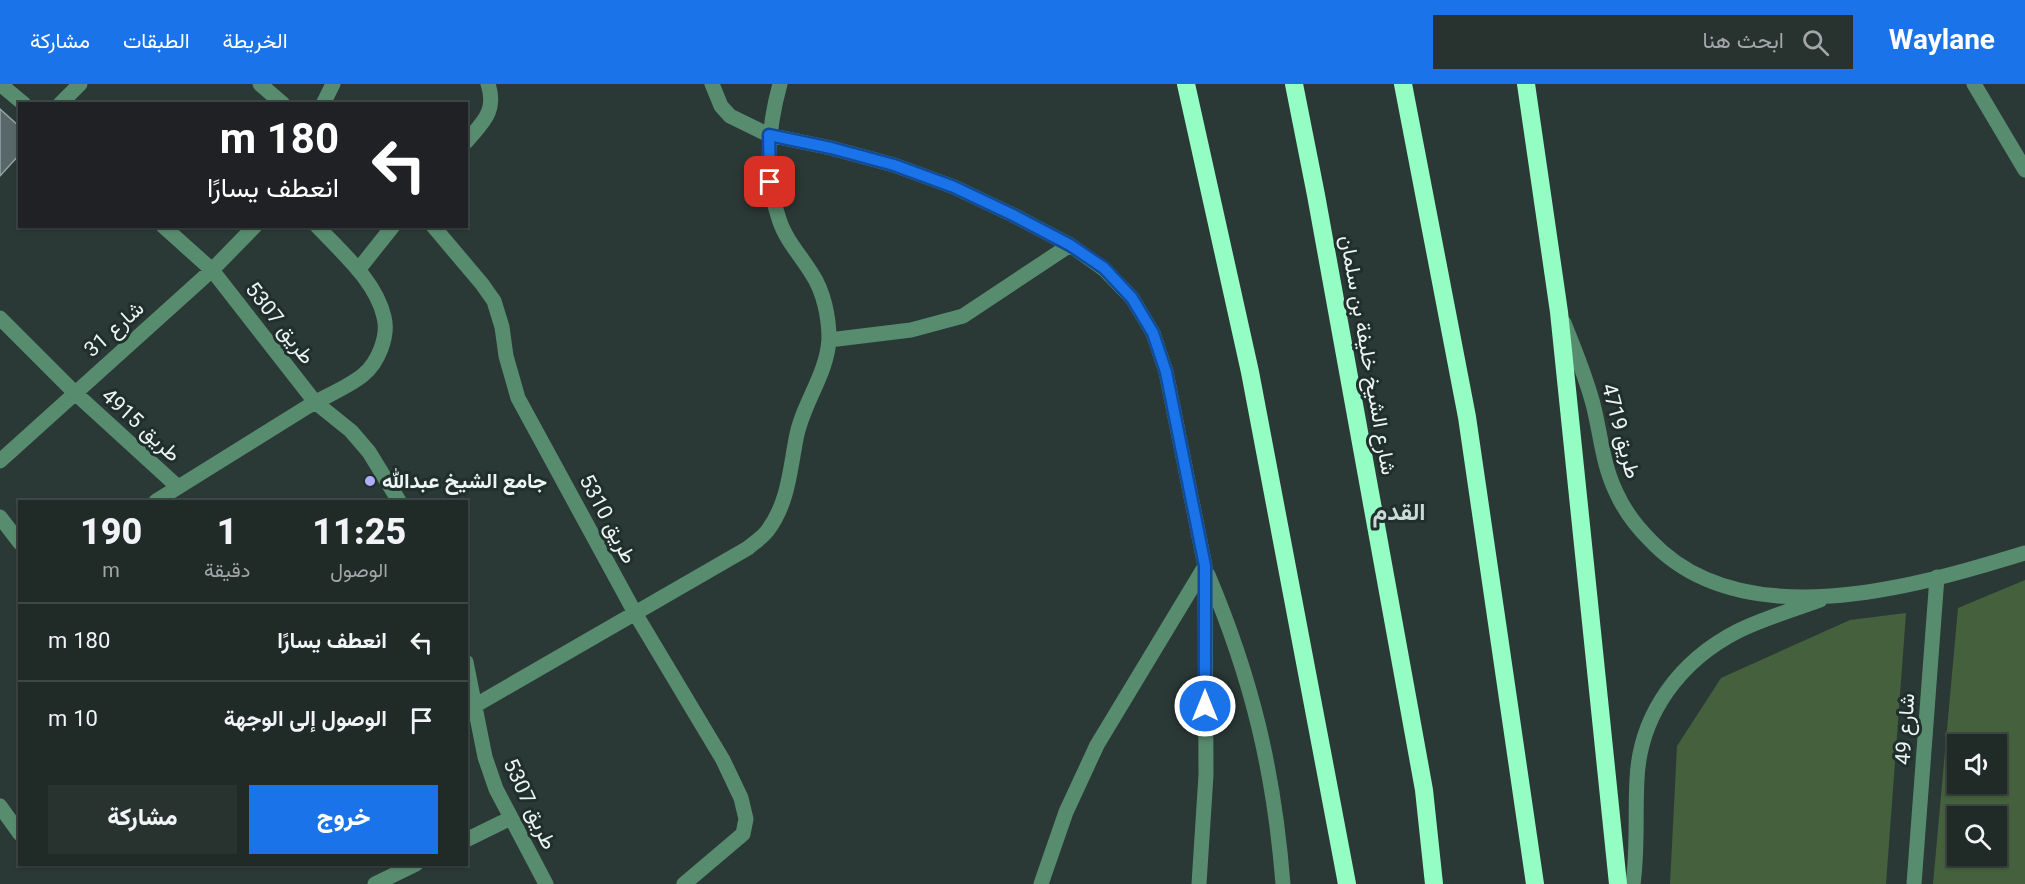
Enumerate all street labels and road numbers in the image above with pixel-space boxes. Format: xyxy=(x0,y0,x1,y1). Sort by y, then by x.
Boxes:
street label: شارع الشيخ خليفة بن سلمان xyxy=(1329,233,1404,478)
street label: طريق 5307 xyxy=(236,275,322,372)
street label: شارع 31 xyxy=(77,294,153,366)
street label: طريق 4719 xyxy=(1591,380,1648,483)
street label: طريق 4915 xyxy=(93,381,187,471)
street label: طريق 5310 xyxy=(569,469,644,570)
street label: شارع 49 xyxy=(1888,692,1925,766)
street label: طريق 5307 xyxy=(493,754,564,856)

